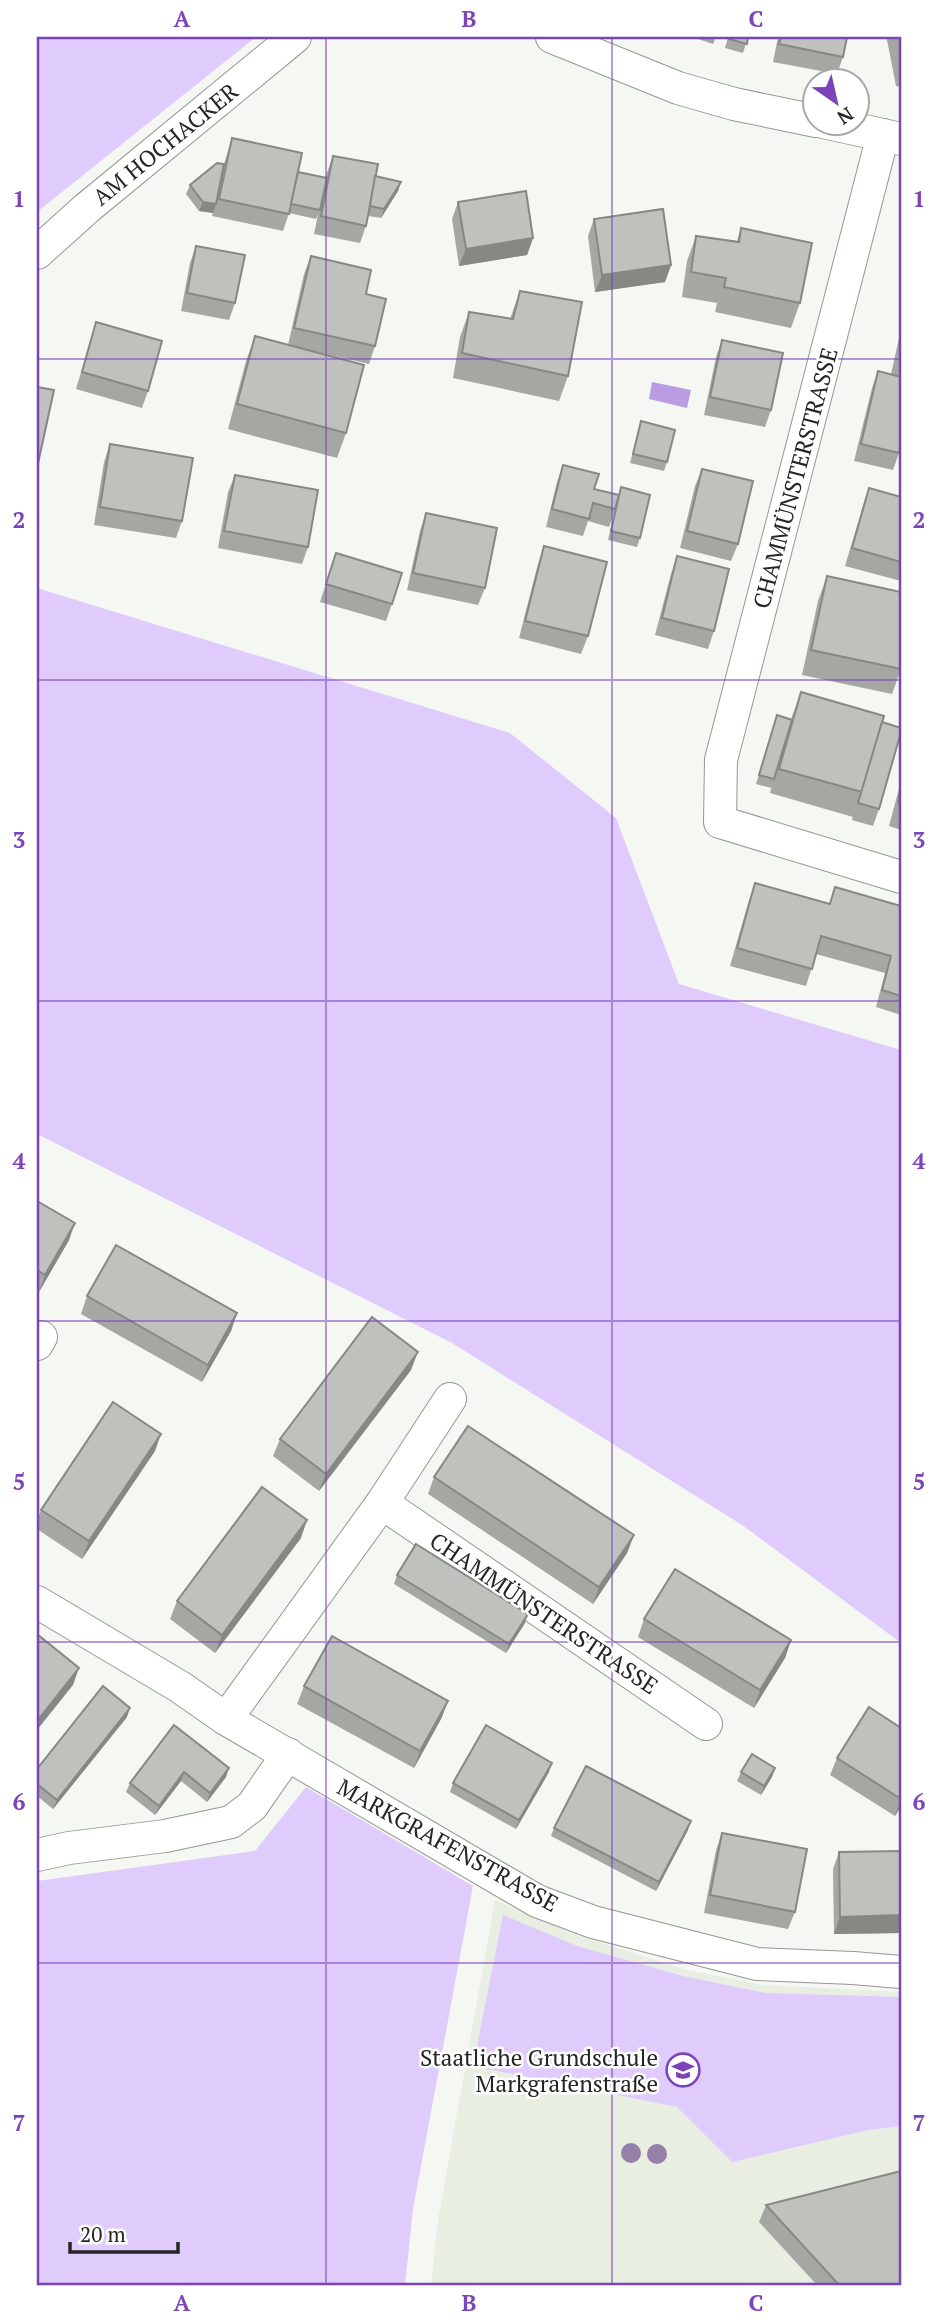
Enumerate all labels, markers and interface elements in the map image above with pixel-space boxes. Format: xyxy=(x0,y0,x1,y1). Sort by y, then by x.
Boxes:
text: A xyxy=(174,3,191,34)
text: B xyxy=(462,3,477,34)
text: C xyxy=(749,3,764,34)
north arrow xyxy=(802,66,872,136)
street label: AM HOCHACKER xyxy=(86,75,244,212)
text: N xyxy=(832,102,859,131)
text: 1 xyxy=(13,183,26,214)
text: 1 xyxy=(913,183,926,214)
street label: CHAMMÜNSTERSTRASSE xyxy=(745,344,845,612)
text: 2 xyxy=(13,504,26,535)
text: 2 xyxy=(913,504,926,535)
text: 3 xyxy=(13,824,26,855)
text: 3 xyxy=(913,824,926,855)
text: 4 xyxy=(13,1145,26,1176)
text: 4 xyxy=(913,1145,926,1176)
text: 5 xyxy=(13,1466,26,1497)
text: 5 xyxy=(913,1466,926,1497)
street label: CHAMMÜNSTERSTRASSE xyxy=(424,1525,664,1701)
street label: MARKGRAFENSTRASSE xyxy=(332,1771,564,1919)
text: 6 xyxy=(13,1786,26,1817)
text: 6 xyxy=(913,1786,926,1817)
place label: Staatliche Grundschule Markgrafenstraße xyxy=(420,2042,658,2099)
school or university icon: Staatliche Grundschule Markgrafenstraße xyxy=(664,2051,702,2089)
text: 7 xyxy=(13,2107,26,2138)
text: 7 xyxy=(913,2107,926,2138)
scale bar xyxy=(70,2210,178,2254)
text: 20 m xyxy=(80,2220,126,2248)
text: A xyxy=(174,2287,191,2318)
text: B xyxy=(462,2287,477,2318)
text: C xyxy=(749,2287,764,2318)

